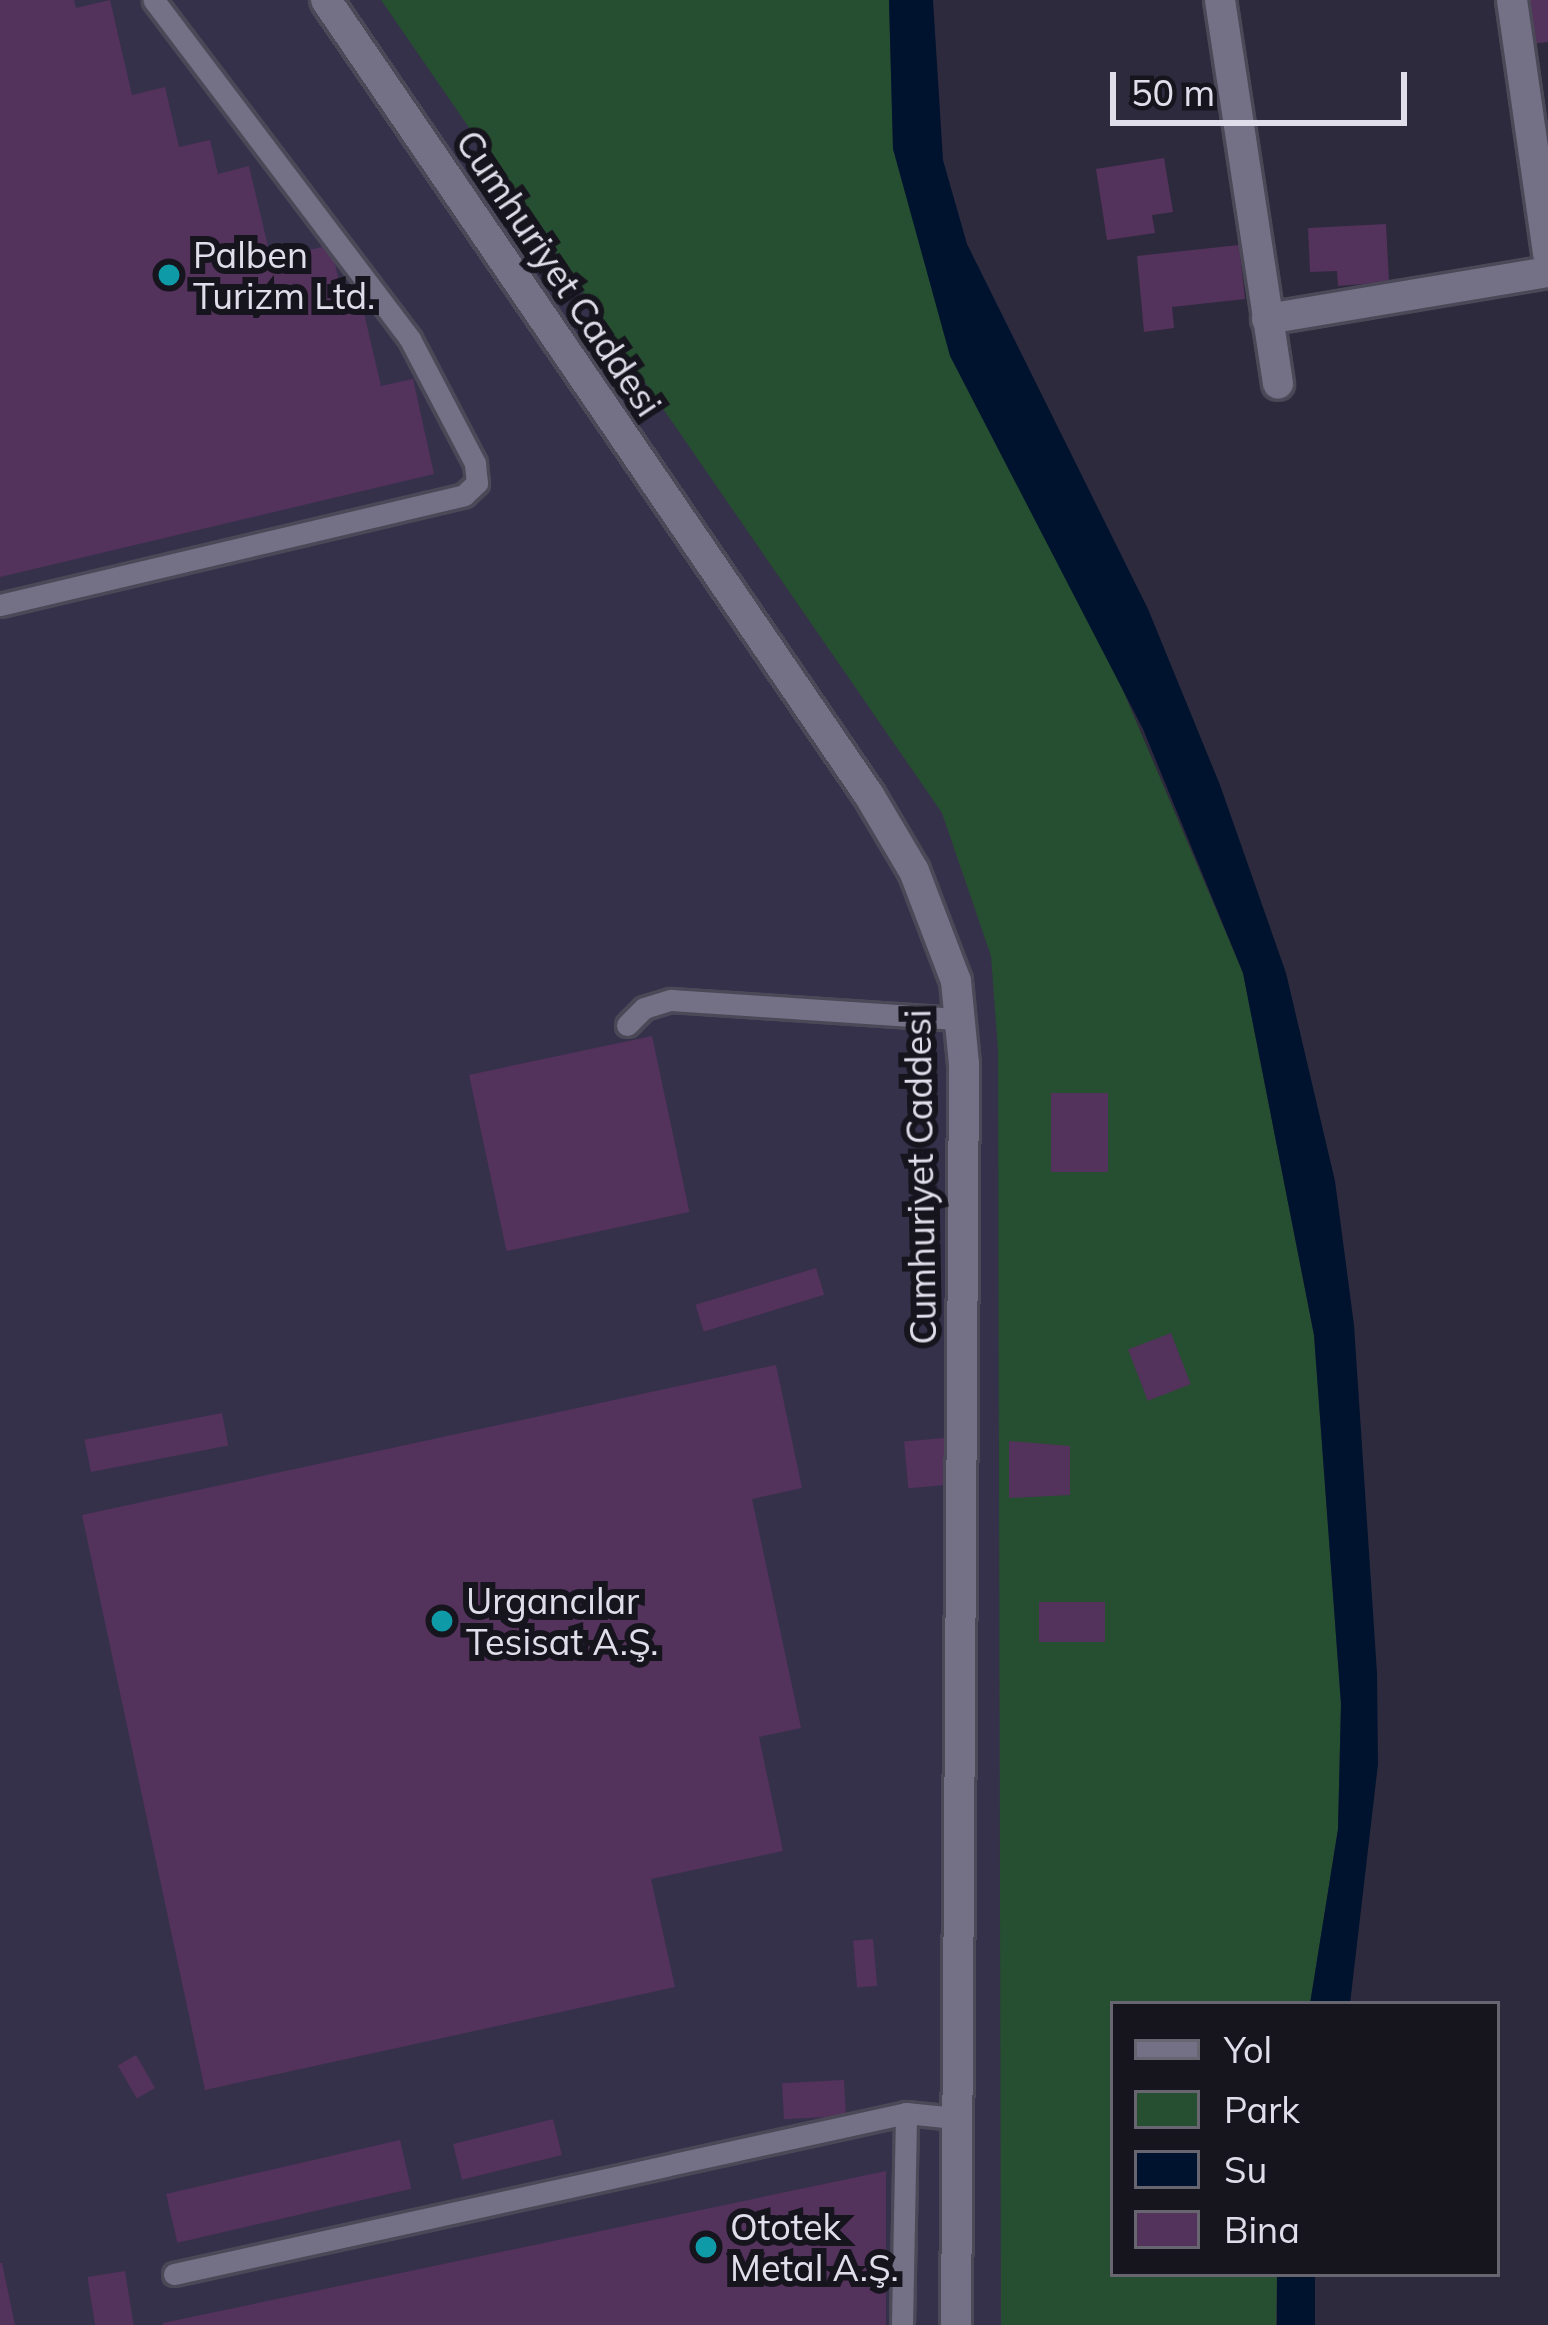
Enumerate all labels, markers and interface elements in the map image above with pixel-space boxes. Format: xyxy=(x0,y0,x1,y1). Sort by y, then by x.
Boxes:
scale bar xyxy=(1116,48,1413,122)
text: 50 m xyxy=(1131,70,1215,115)
street label: Cumhuriyet Caddesi xyxy=(447,122,671,424)
place label: Palben Turizm Ltd. xyxy=(193,232,375,317)
marker: Palben Turizm Ltd. xyxy=(156,262,182,288)
street label: Cumhuriyet Caddesi xyxy=(895,1009,945,1345)
place label: Urgancılar Tesisat A.Ş. xyxy=(466,1578,658,1663)
marker: Urgancılar Tesisat A.Ş. xyxy=(429,1608,455,1634)
legend xyxy=(1110,2001,1500,2277)
text: Yol xyxy=(1224,2027,1272,2072)
text: Park xyxy=(1224,2087,1300,2132)
text: Su xyxy=(1224,2147,1267,2192)
place label: Ototek Metal A.Ş. xyxy=(730,2204,899,2289)
text: Bina xyxy=(1224,2207,1300,2252)
marker: Ototek Metal A.Ş. xyxy=(693,2234,719,2260)

